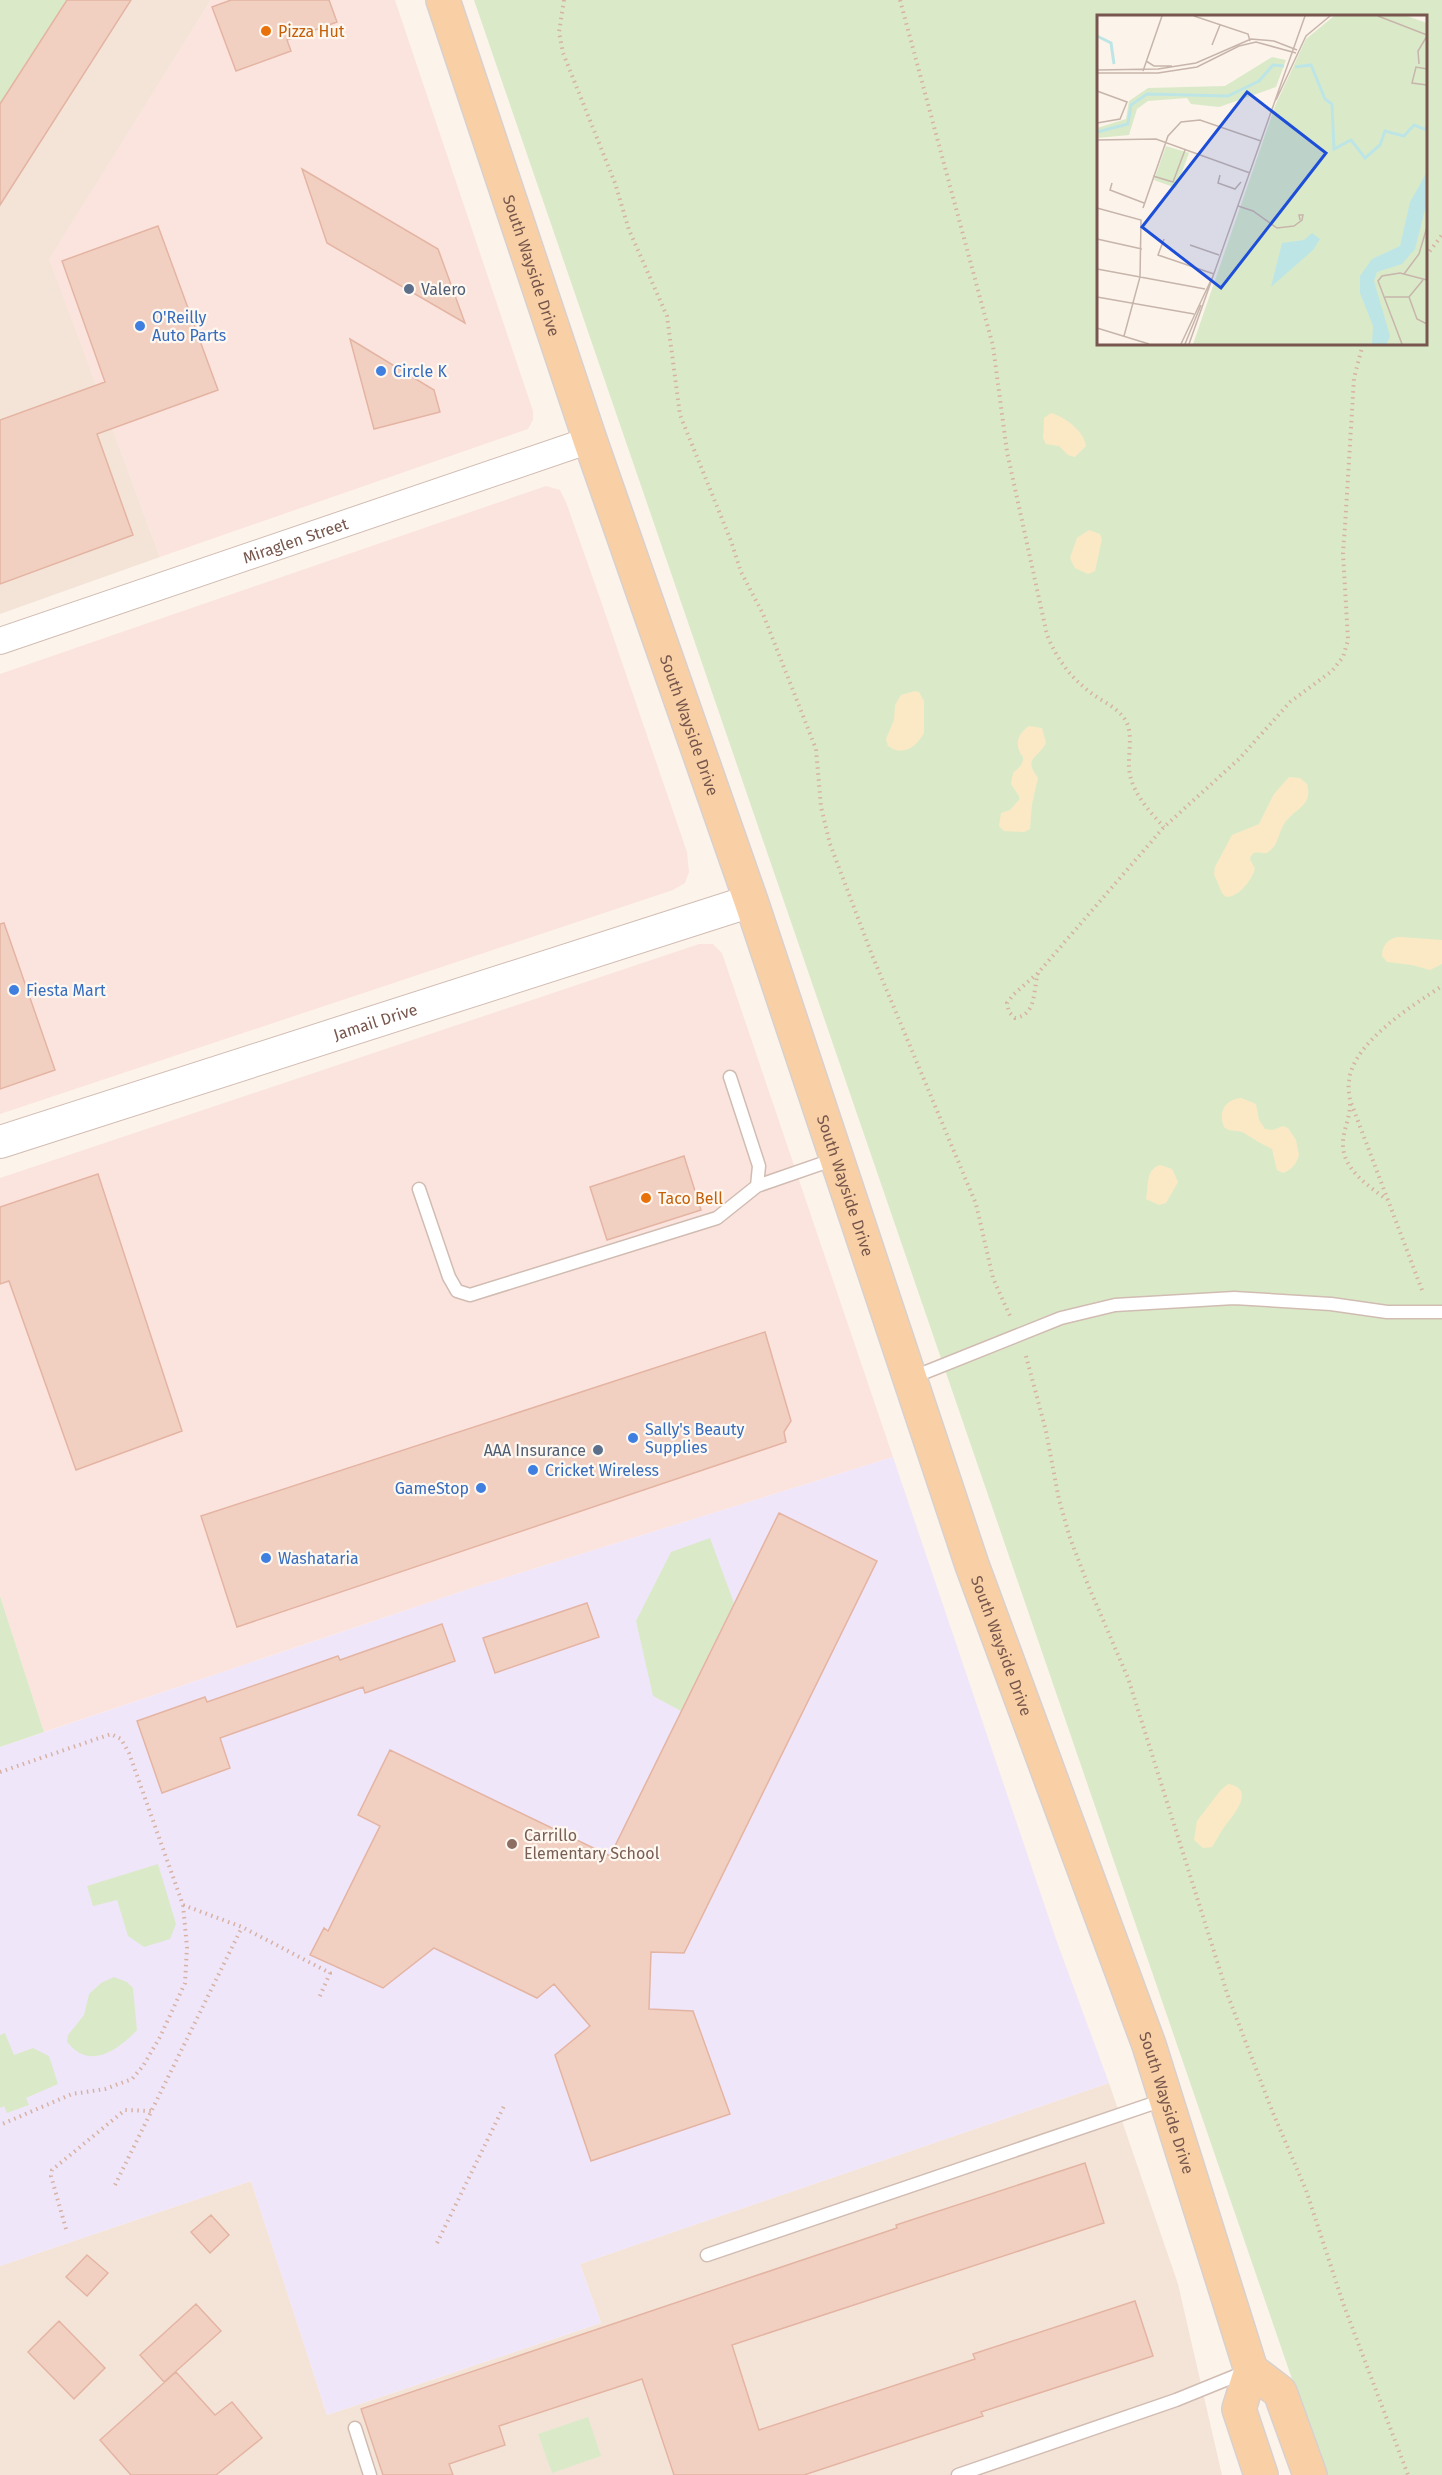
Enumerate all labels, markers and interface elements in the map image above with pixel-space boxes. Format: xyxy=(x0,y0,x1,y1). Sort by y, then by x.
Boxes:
inset map xyxy=(1097,15,1427,345)
place label: Pizza Hut xyxy=(278,22,345,41)
marker: Pizza Hut xyxy=(259,24,273,38)
street label: South Wayside Drive xyxy=(499,193,564,339)
place label: Valero xyxy=(421,280,466,299)
marker: Valero xyxy=(402,282,416,296)
place label: O'Reilly Auto Parts xyxy=(152,308,226,345)
marker: O'Reilly Auto Parts xyxy=(133,319,147,333)
place label: Circle K xyxy=(393,362,447,381)
marker: Circle K xyxy=(374,364,388,378)
street label: Miraglen Street xyxy=(240,514,351,568)
street label: South Wayside Drive xyxy=(656,652,722,798)
place label: Fiesta Mart xyxy=(26,981,106,1000)
marker: Fiesta Mart xyxy=(7,983,21,997)
street label: Jamail Drive xyxy=(331,1000,420,1044)
street label: South Wayside Drive xyxy=(813,1112,878,1259)
place label: Taco Bell xyxy=(658,1189,723,1208)
marker: Taco Bell xyxy=(639,1191,653,1205)
place label: Sally's Beauty Supplies xyxy=(645,1420,744,1457)
marker: Sally's Beauty Supplies xyxy=(626,1431,640,1445)
place label: AAA Insurance xyxy=(484,1441,586,1460)
marker: AAA Insurance xyxy=(591,1443,605,1457)
place label: Cricket Wireless xyxy=(545,1461,659,1480)
marker: Cricket Wireless xyxy=(526,1463,540,1477)
place label: GameStop xyxy=(395,1479,469,1498)
marker: GameStop xyxy=(474,1481,488,1495)
place label: Washataria xyxy=(278,1549,359,1568)
marker: Washataria xyxy=(259,1551,273,1565)
street label: South Wayside Drive xyxy=(967,1573,1036,1719)
place label: Carrillo Elementary School xyxy=(524,1826,660,1863)
marker: Carrillo Elementary School xyxy=(505,1837,519,1851)
street label: South Wayside Drive xyxy=(1135,2029,1198,2176)

